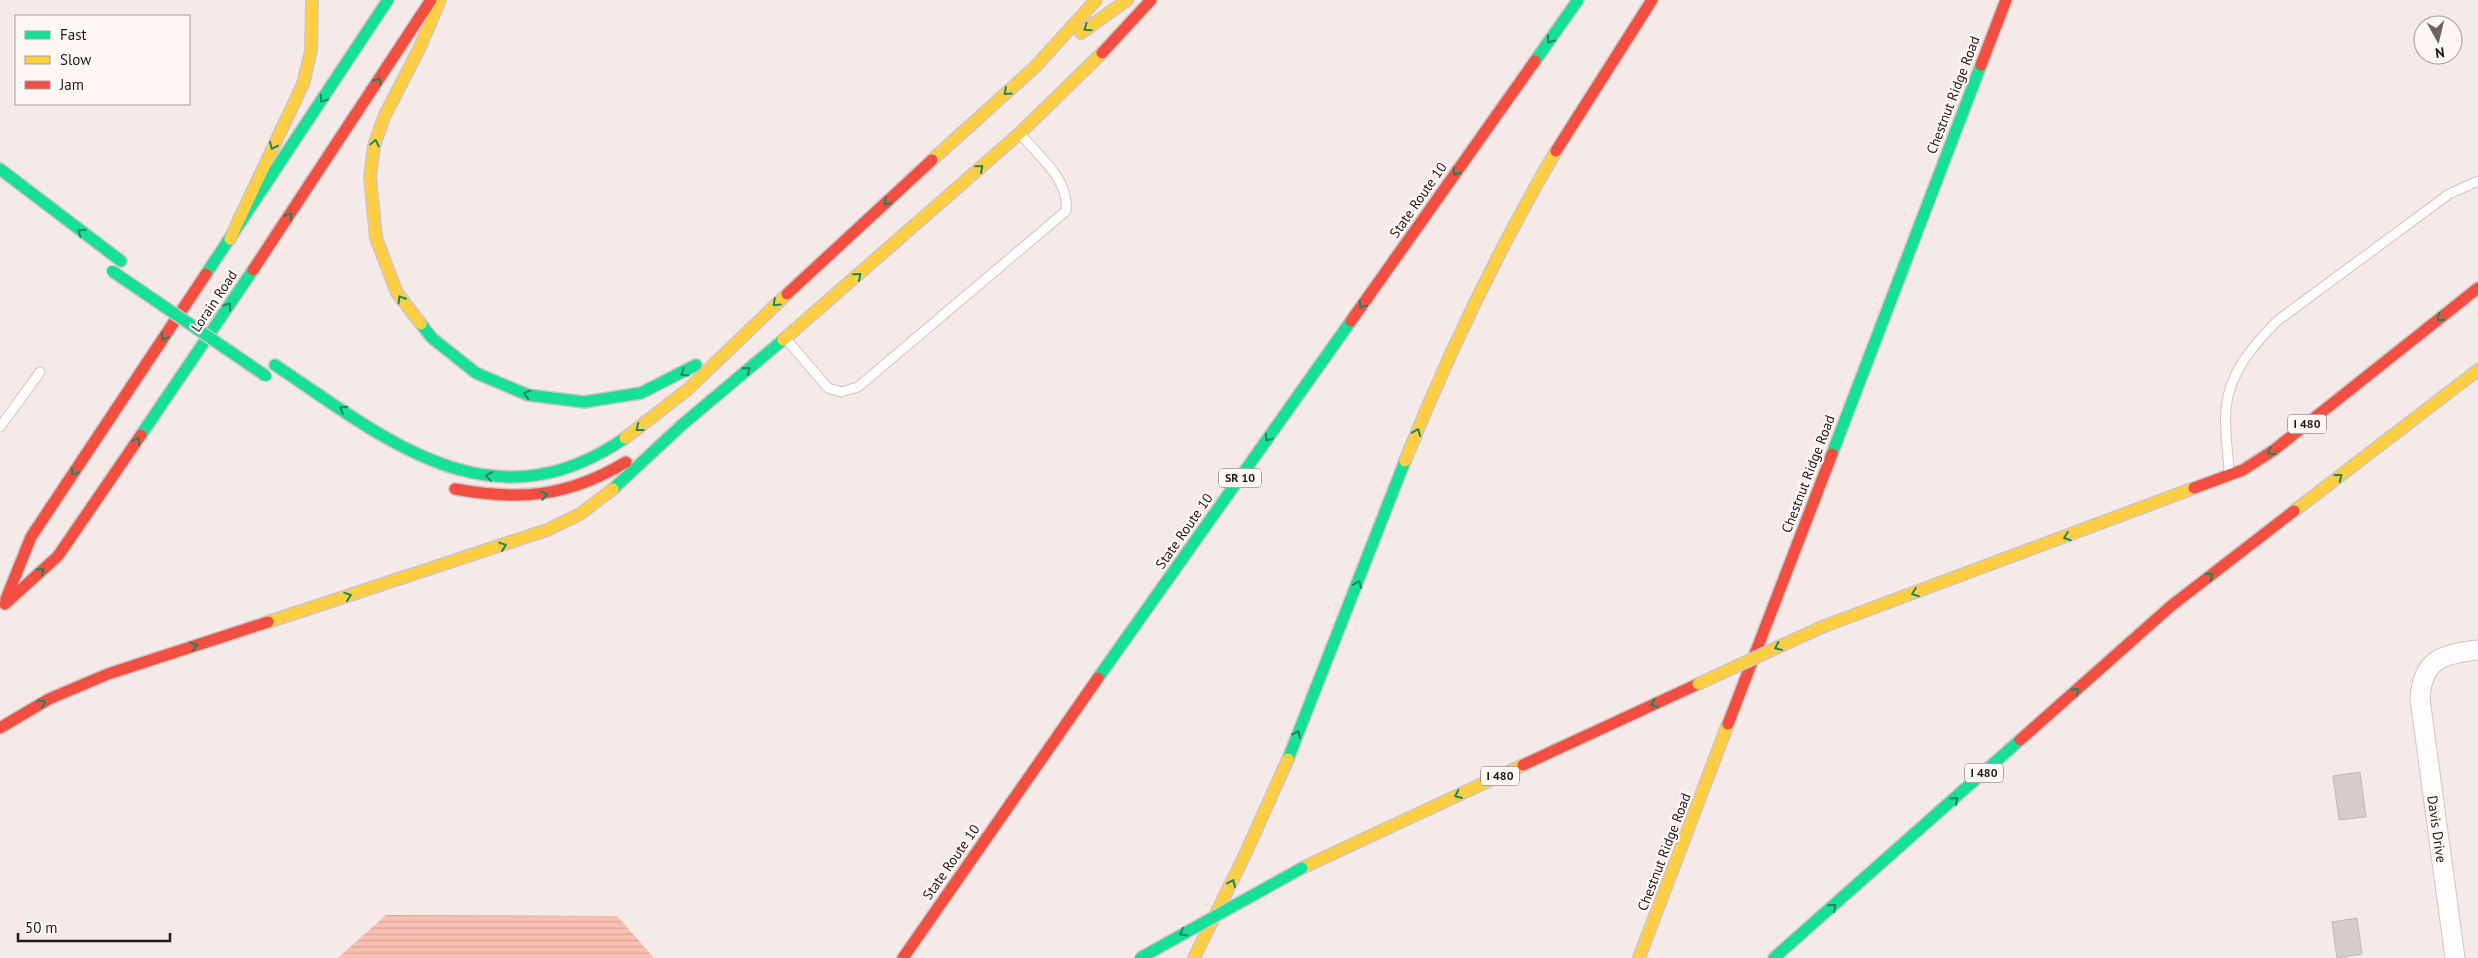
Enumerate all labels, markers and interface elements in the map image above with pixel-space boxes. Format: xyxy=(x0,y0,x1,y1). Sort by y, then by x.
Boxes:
legend xyxy=(15,15,190,105)
north arrow xyxy=(2413,15,2463,65)
one-way arrow xyxy=(1084,22,1093,31)
text: Fast xyxy=(60,25,87,44)
one-way arrow xyxy=(1547,34,1556,44)
street label: Chestnut Ridge Road xyxy=(1922,34,1984,156)
text: N xyxy=(2434,43,2446,62)
text: Slow xyxy=(60,50,91,69)
text: Jam xyxy=(59,75,84,94)
one-way arrow xyxy=(372,77,381,86)
one-way arrow xyxy=(1003,86,1012,95)
one-way arrow xyxy=(320,93,329,103)
one-way arrow xyxy=(369,139,380,147)
one-way arrow xyxy=(269,141,279,150)
street label: State Route 10 xyxy=(1385,159,1451,241)
one-way arrow xyxy=(974,165,983,174)
one-way arrow xyxy=(1453,167,1462,176)
one-way arrow xyxy=(883,196,892,205)
one-way arrow xyxy=(282,213,292,222)
one-way arrow xyxy=(77,229,87,238)
street label: Lorain Road xyxy=(187,267,241,335)
one-way arrow xyxy=(852,272,861,281)
one-way arrow xyxy=(397,296,407,305)
one-way arrow xyxy=(773,297,782,306)
one-way arrow xyxy=(1359,299,1368,309)
one-way arrow xyxy=(222,303,231,312)
one-way arrow xyxy=(2437,313,2446,321)
one-way arrow xyxy=(161,332,170,341)
one-way arrow xyxy=(681,366,690,376)
one-way arrow xyxy=(742,366,751,375)
one-way arrow xyxy=(523,389,532,400)
one-way arrow xyxy=(339,405,348,415)
street label: Chestnut Ridge Road xyxy=(1777,413,1839,535)
road number: I 480 xyxy=(2288,414,2326,434)
one-way arrow xyxy=(636,423,645,431)
one-way arrow xyxy=(1410,428,1421,437)
one-way arrow xyxy=(1265,432,1275,441)
one-way arrow xyxy=(130,437,140,446)
one-way arrow xyxy=(2267,446,2277,455)
one-way arrow xyxy=(71,467,80,476)
road number: SR 10 xyxy=(1219,468,1261,488)
one-way arrow xyxy=(485,471,493,482)
one-way arrow xyxy=(2333,474,2342,483)
one-way arrow xyxy=(540,490,548,500)
street label: State Route 10 xyxy=(1151,490,1217,572)
one-way arrow xyxy=(2063,531,2072,541)
one-way arrow xyxy=(498,542,507,552)
one-way arrow xyxy=(35,568,44,577)
one-way arrow xyxy=(2204,574,2213,582)
one-way arrow xyxy=(1352,580,1362,588)
one-way arrow xyxy=(1911,587,1919,597)
one-way arrow xyxy=(344,592,352,602)
one-way arrow xyxy=(1774,641,1783,651)
one-way arrow xyxy=(189,642,197,652)
one-way arrow xyxy=(2070,688,2079,697)
one-way arrow xyxy=(1650,698,1659,708)
one-way arrow xyxy=(36,699,45,709)
one-way arrow xyxy=(1291,730,1302,739)
road number: I 480 xyxy=(1965,764,2003,782)
road number: I 480 xyxy=(1481,766,1519,786)
one-way arrow xyxy=(1454,788,1463,799)
street label: Chestnut Ridge Road xyxy=(1633,791,1695,913)
street label: Davis Drive xyxy=(2423,794,2451,864)
one-way arrow xyxy=(1949,797,1958,806)
street label: State Route 10 xyxy=(918,821,984,903)
one-way arrow xyxy=(1225,879,1236,888)
one-way arrow xyxy=(1828,904,1837,913)
scale bar xyxy=(18,910,170,942)
text: 50 m xyxy=(25,918,58,937)
one-way arrow xyxy=(1179,927,1188,937)

